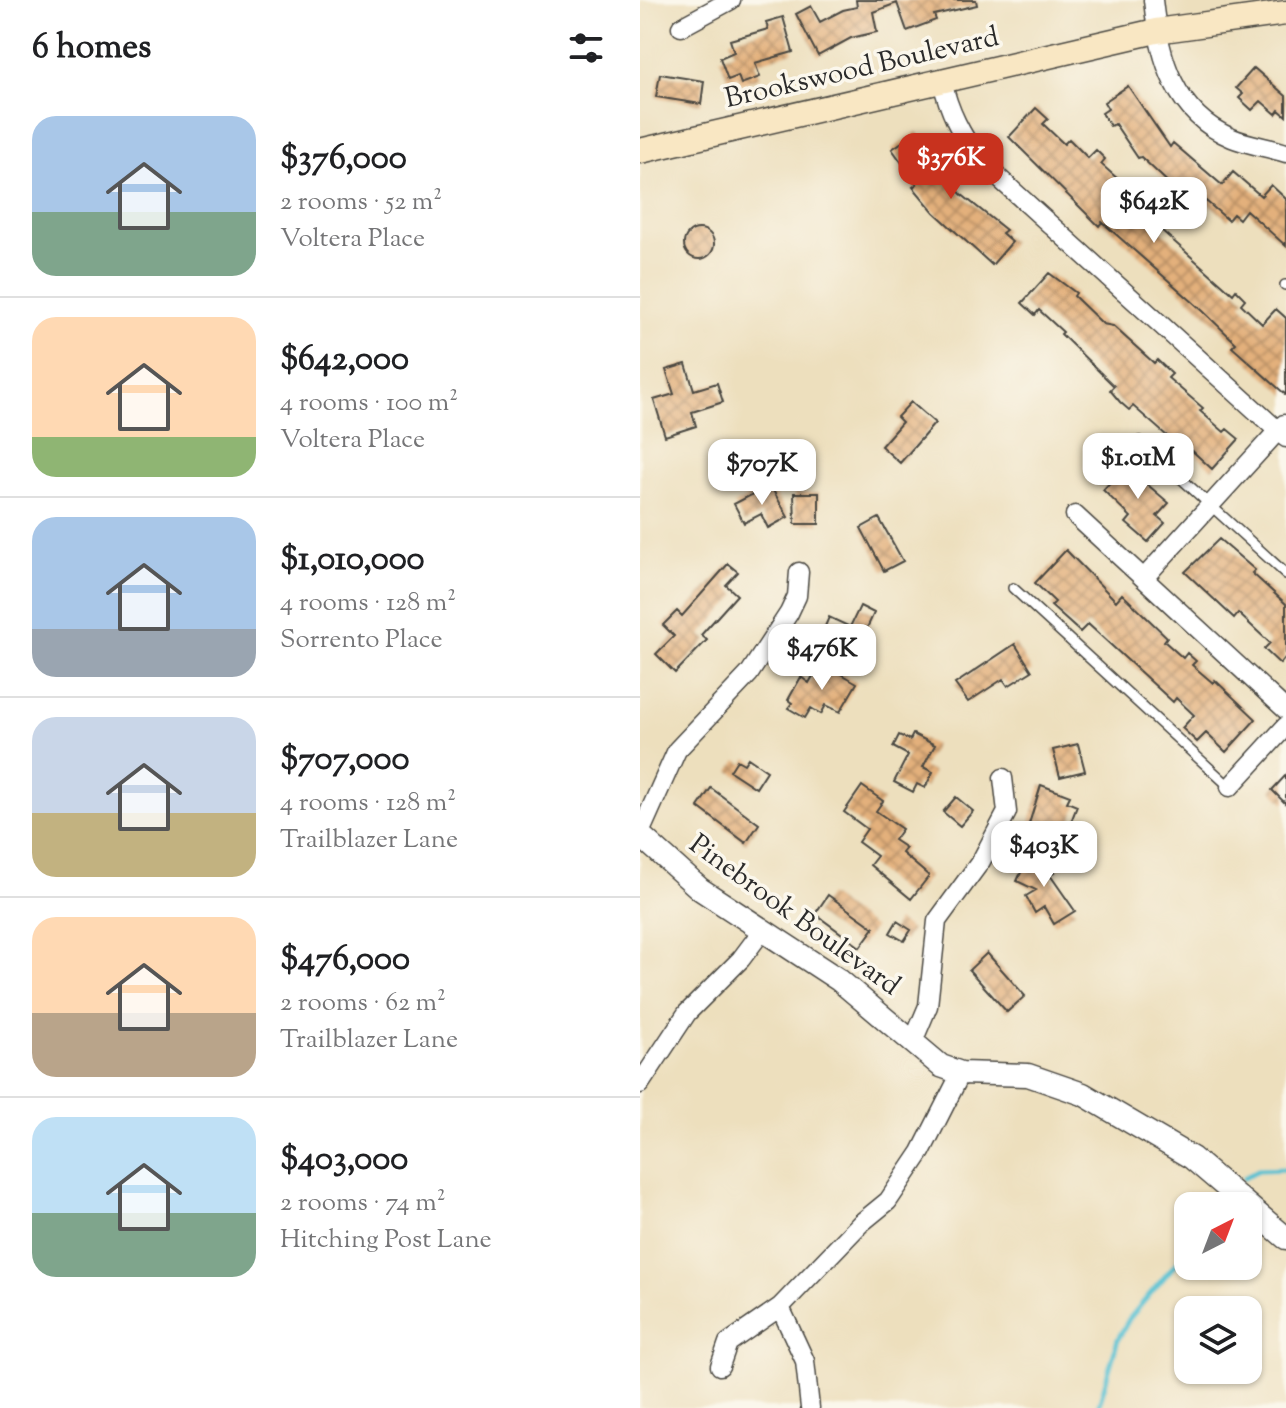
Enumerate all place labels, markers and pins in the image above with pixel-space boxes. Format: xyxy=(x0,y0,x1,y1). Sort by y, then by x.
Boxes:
pin: $376K xyxy=(895,133,1007,201)
pin: $642K xyxy=(1098,177,1210,245)
pin: $1.01M xyxy=(1073,433,1203,501)
pin: $707K xyxy=(706,439,818,507)
pin: $476K xyxy=(766,624,878,692)
pin: $403K xyxy=(988,821,1100,889)

